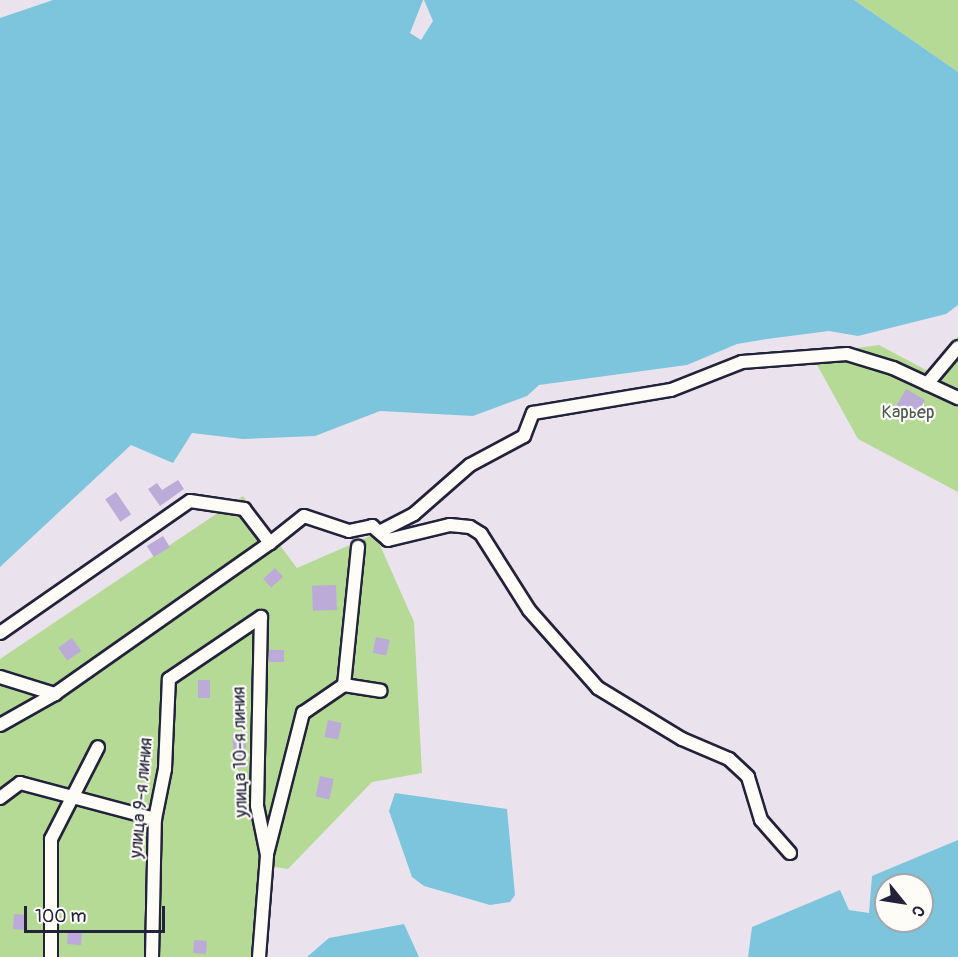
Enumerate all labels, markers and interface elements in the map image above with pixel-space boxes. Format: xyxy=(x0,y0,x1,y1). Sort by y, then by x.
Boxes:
park label: Карьер xyxy=(882,402,934,424)
street label: улица 10-я линия xyxy=(229,686,253,818)
street label: улица 9-я линия xyxy=(126,737,158,859)
north arrow xyxy=(874,873,934,933)
scale bar xyxy=(27,894,168,932)
text: С xyxy=(907,902,929,920)
text: 100 m xyxy=(35,905,87,928)

